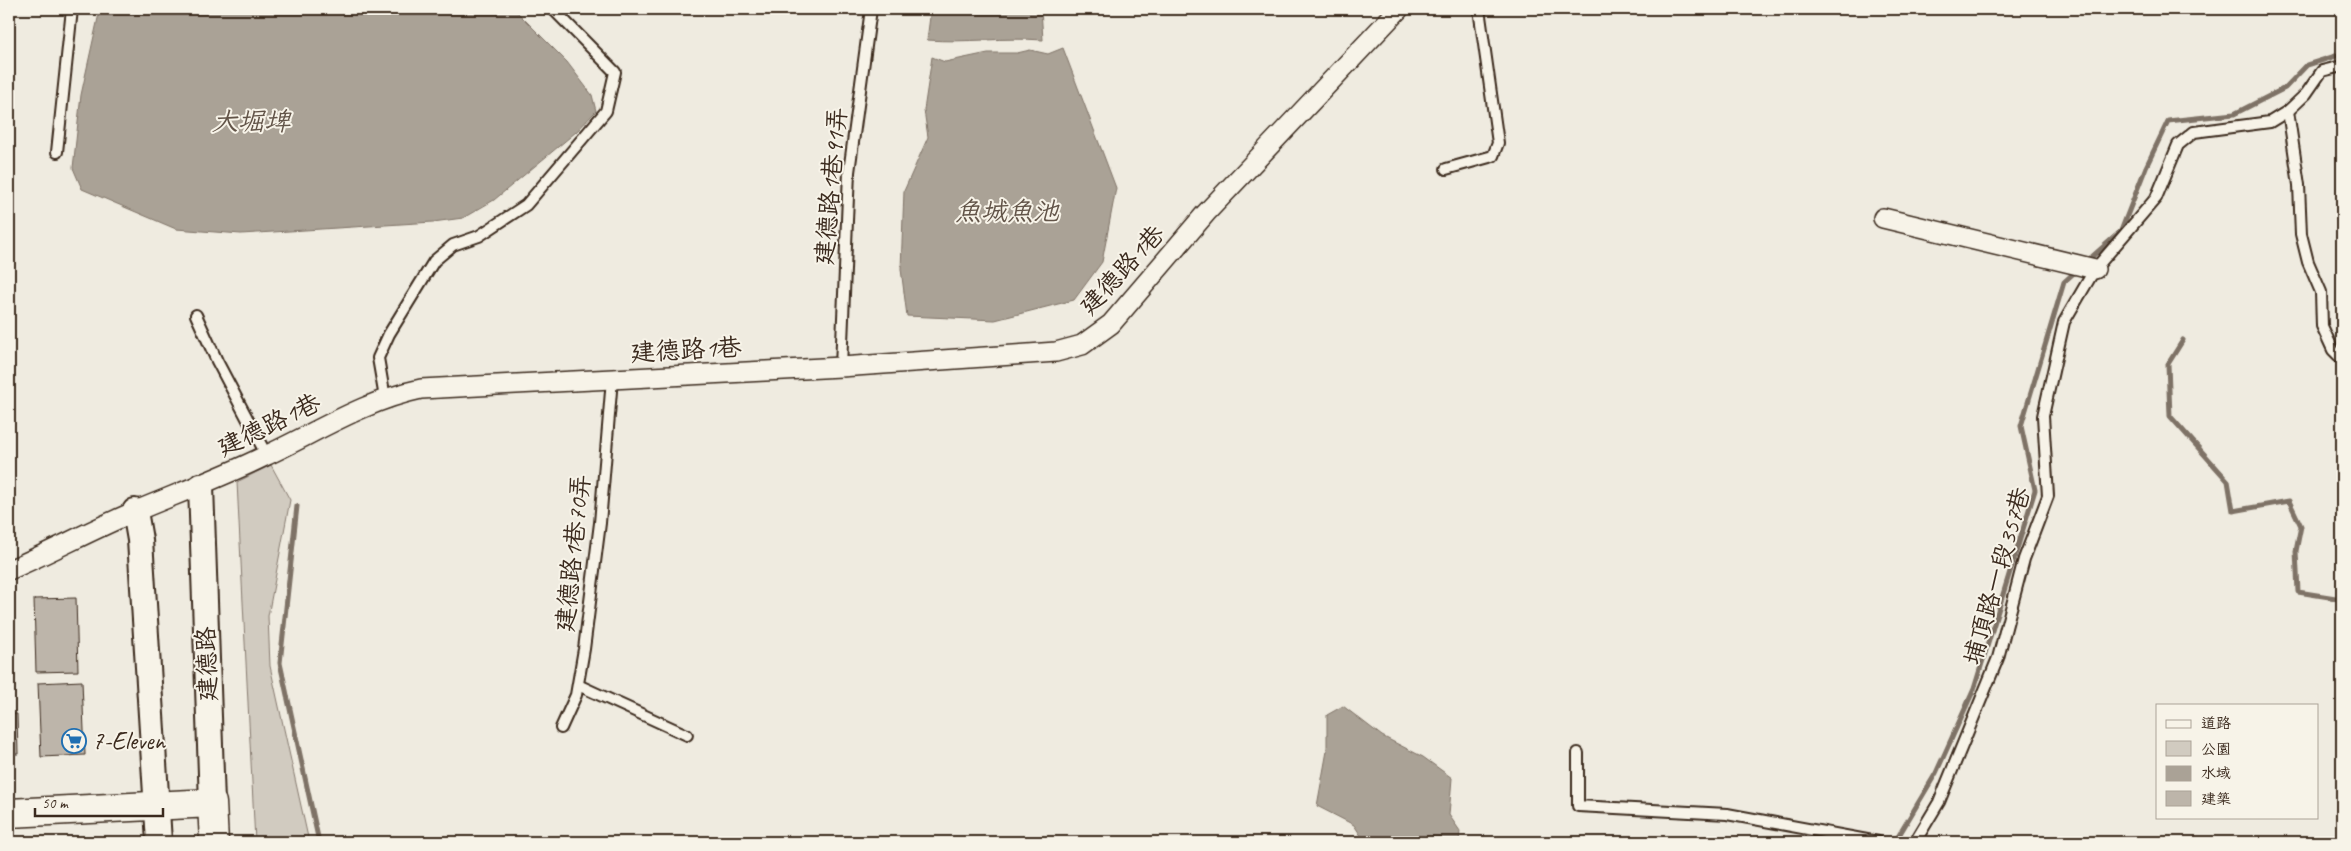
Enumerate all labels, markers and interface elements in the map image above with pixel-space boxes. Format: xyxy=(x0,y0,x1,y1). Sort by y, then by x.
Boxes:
water label: 大堀埤 xyxy=(212,105,292,138)
street label: 建德路1巷91弄 xyxy=(808,106,854,266)
water label: 魚城魚池 xyxy=(955,195,1060,228)
street label: 建德路1巷 xyxy=(1072,218,1172,322)
street label: 建德路1巷 xyxy=(630,331,742,369)
street label: 建德路1巷 xyxy=(212,386,326,464)
street label: 建德路1巷70弄 xyxy=(549,472,597,634)
street label: 埔頂路一段357巷 xyxy=(1956,483,2038,669)
street label: 建德路 xyxy=(190,626,224,702)
legend xyxy=(2156,704,2318,818)
text: 道路 xyxy=(2201,714,2231,733)
place label: 7-Eleven xyxy=(92,725,166,757)
supermarket icon: 7-Eleven xyxy=(61,728,87,754)
text: 公園 xyxy=(2201,740,2231,759)
text: 水域 xyxy=(2201,764,2231,783)
scale bar xyxy=(35,786,162,818)
text: 建築 xyxy=(2201,790,2231,809)
text: 50 m xyxy=(42,794,69,813)

